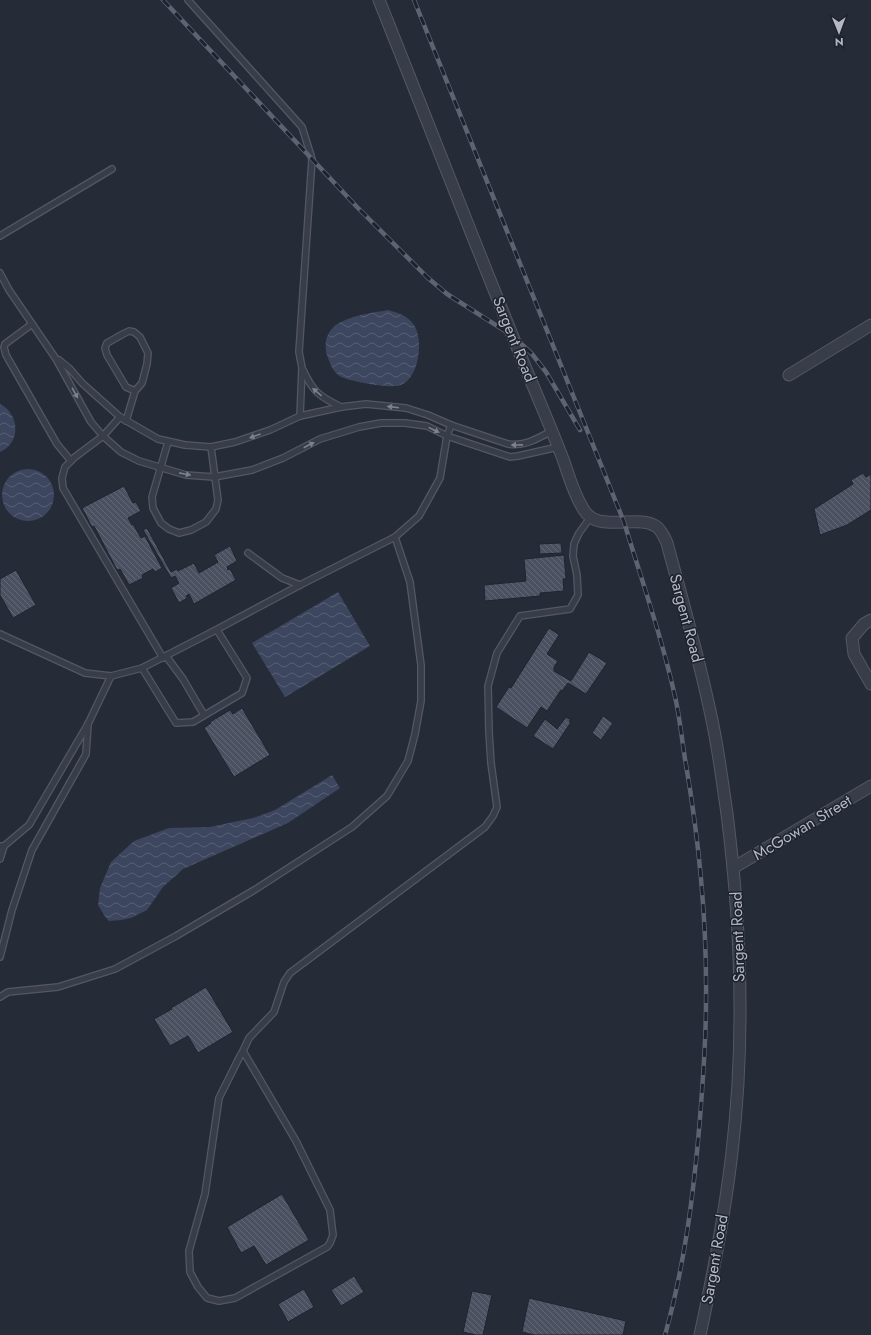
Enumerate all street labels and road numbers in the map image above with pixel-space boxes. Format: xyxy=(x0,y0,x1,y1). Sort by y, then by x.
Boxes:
street label: Sargent Road xyxy=(487,293,542,386)
street label: Sargent Road xyxy=(664,571,709,665)
street label: McGowan Street xyxy=(749,789,856,866)
street label: Sargent Road xyxy=(724,891,751,983)
street label: Sargent Road xyxy=(695,1212,734,1306)

